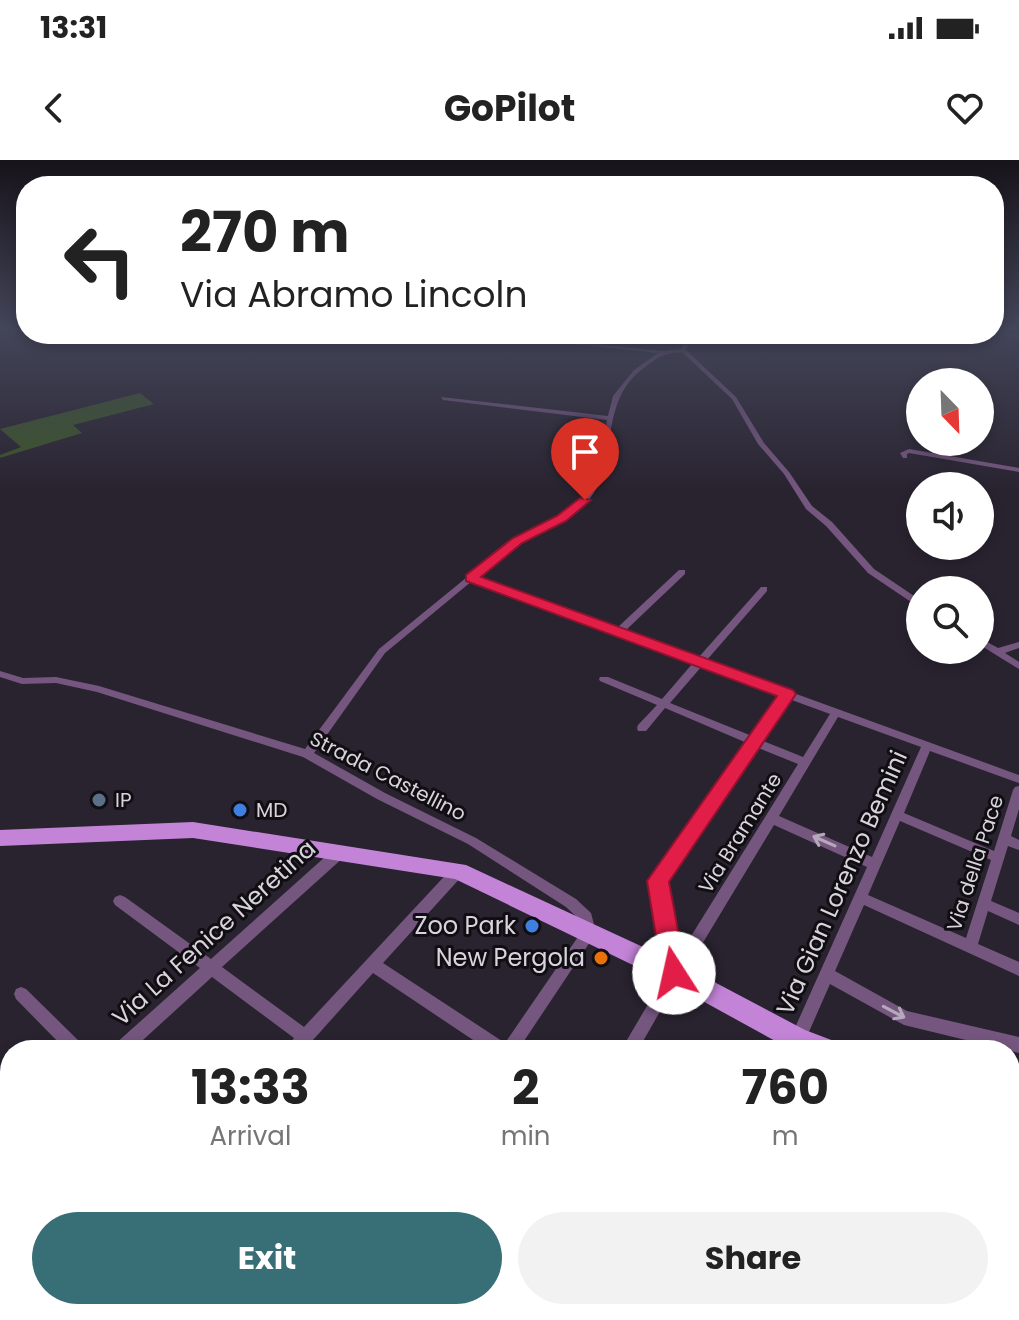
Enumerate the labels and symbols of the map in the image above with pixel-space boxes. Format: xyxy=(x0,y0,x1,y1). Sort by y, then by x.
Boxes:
north arrow xyxy=(906,368,994,456)
pin xyxy=(551,418,619,500)
street label: Strada Castellino xyxy=(305,725,471,827)
street label: Via Gian Lorenzo Bemini xyxy=(768,745,915,1020)
street label: Via Bramante xyxy=(692,767,788,899)
place label: IP xyxy=(115,786,132,814)
marker: IP xyxy=(90,791,108,809)
street label: Via della Pace xyxy=(940,791,1010,935)
place label: MD xyxy=(256,796,287,824)
marker: MD xyxy=(231,801,249,819)
street label: Via La Fenice Neretina xyxy=(105,832,323,1033)
one-way arrow xyxy=(812,833,836,848)
place label: Zoo Park xyxy=(414,909,517,942)
marker: Zoo Park xyxy=(523,917,541,935)
position arrow xyxy=(632,931,716,1015)
place label: New Pergola xyxy=(436,941,585,974)
marker: New Pergola xyxy=(592,949,610,967)
one-way arrow xyxy=(882,1004,906,1020)

